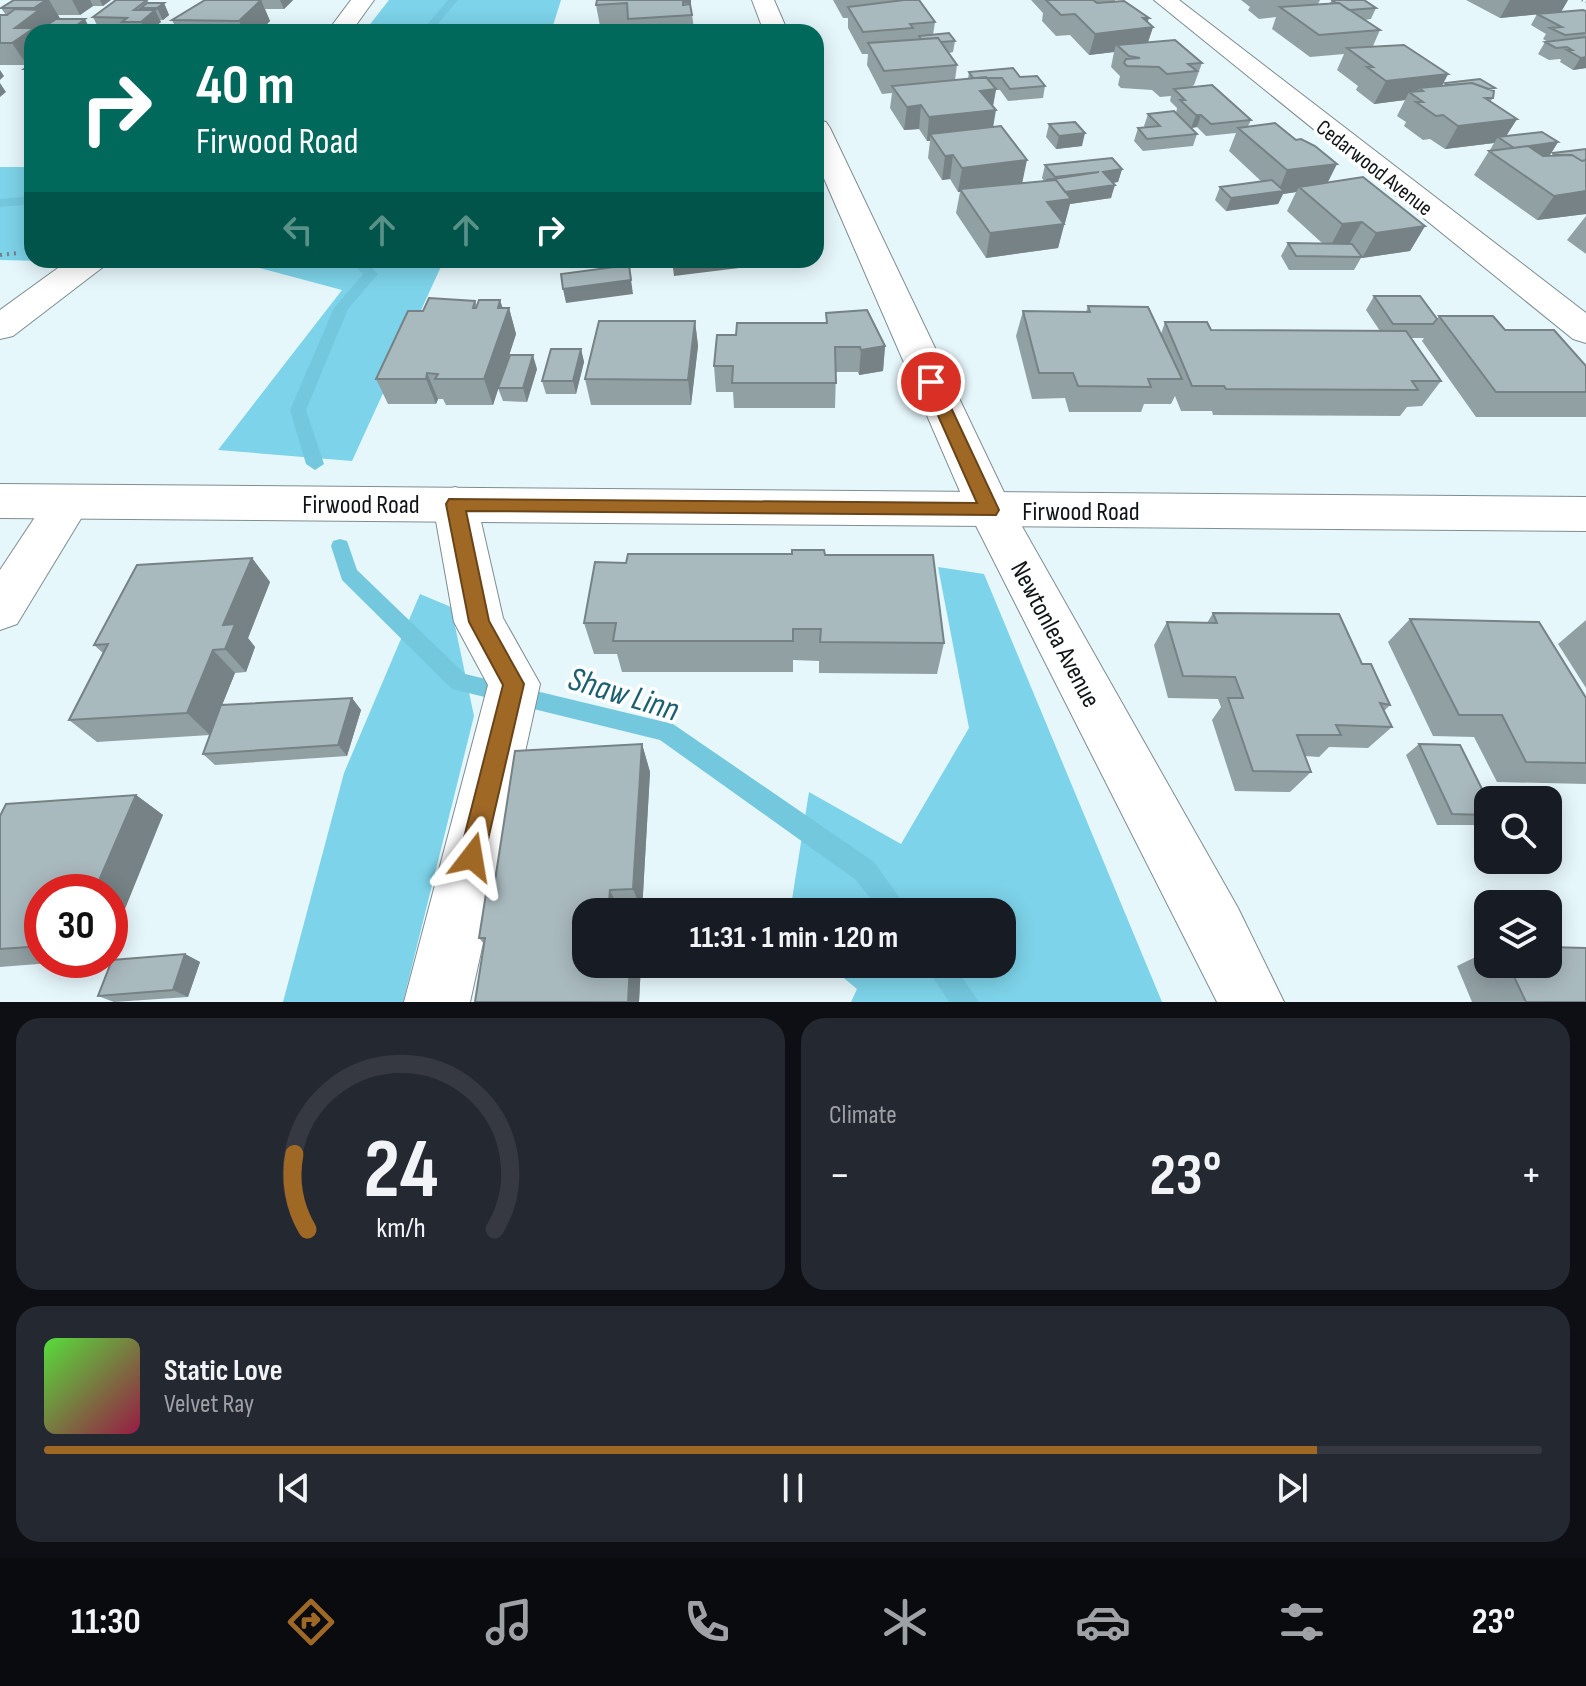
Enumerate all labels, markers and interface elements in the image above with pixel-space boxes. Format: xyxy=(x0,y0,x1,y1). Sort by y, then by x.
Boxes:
text: 40 m xyxy=(196,53,295,120)
icon: right xyxy=(64,56,168,160)
street label: Cedarwood Avenue xyxy=(1310,114,1438,222)
text: Firwood Road xyxy=(196,121,358,164)
icon: left xyxy=(276,208,320,252)
icon: ahead xyxy=(360,208,404,252)
icon: ahead xyxy=(444,208,488,252)
icon: right xyxy=(528,208,572,252)
pin xyxy=(897,348,965,416)
icon: arrive xyxy=(909,360,953,404)
street label: Firwood Road xyxy=(302,490,420,521)
street label: Firwood Road xyxy=(1022,497,1140,528)
street label: Newtonlea Avenue xyxy=(1003,556,1106,713)
water label: Shaw Linn xyxy=(563,658,684,731)
map controls xyxy=(1474,786,1562,978)
button: search xyxy=(1474,786,1562,874)
position arrow xyxy=(430,815,514,899)
speed limit sign: 30 xyxy=(24,874,128,978)
button: layers xyxy=(1474,890,1562,978)
text: 11:31 · 1 min · 120 m xyxy=(690,920,898,956)
text: Climate xyxy=(829,1100,897,1131)
text: 24 xyxy=(363,1121,438,1221)
text: 23° xyxy=(1149,1140,1222,1212)
text: − xyxy=(829,1149,851,1202)
text: + xyxy=(1520,1149,1542,1202)
text: km/h xyxy=(376,1211,425,1246)
text: Static Love xyxy=(164,1353,283,1389)
text: Velvet Ray xyxy=(164,1389,254,1420)
icon: previous xyxy=(272,1466,316,1510)
icon: pause xyxy=(771,1466,815,1510)
icon: next xyxy=(1270,1466,1314,1510)
icon: directions xyxy=(283,1594,339,1650)
icon: music xyxy=(481,1594,537,1650)
icon: phone xyxy=(679,1594,735,1650)
icon: climate xyxy=(877,1594,933,1650)
icon: car xyxy=(1075,1594,1131,1650)
icon: filters xyxy=(1274,1594,1330,1650)
text: 11:30 xyxy=(71,1601,141,1644)
text: 23° xyxy=(1472,1601,1515,1644)

